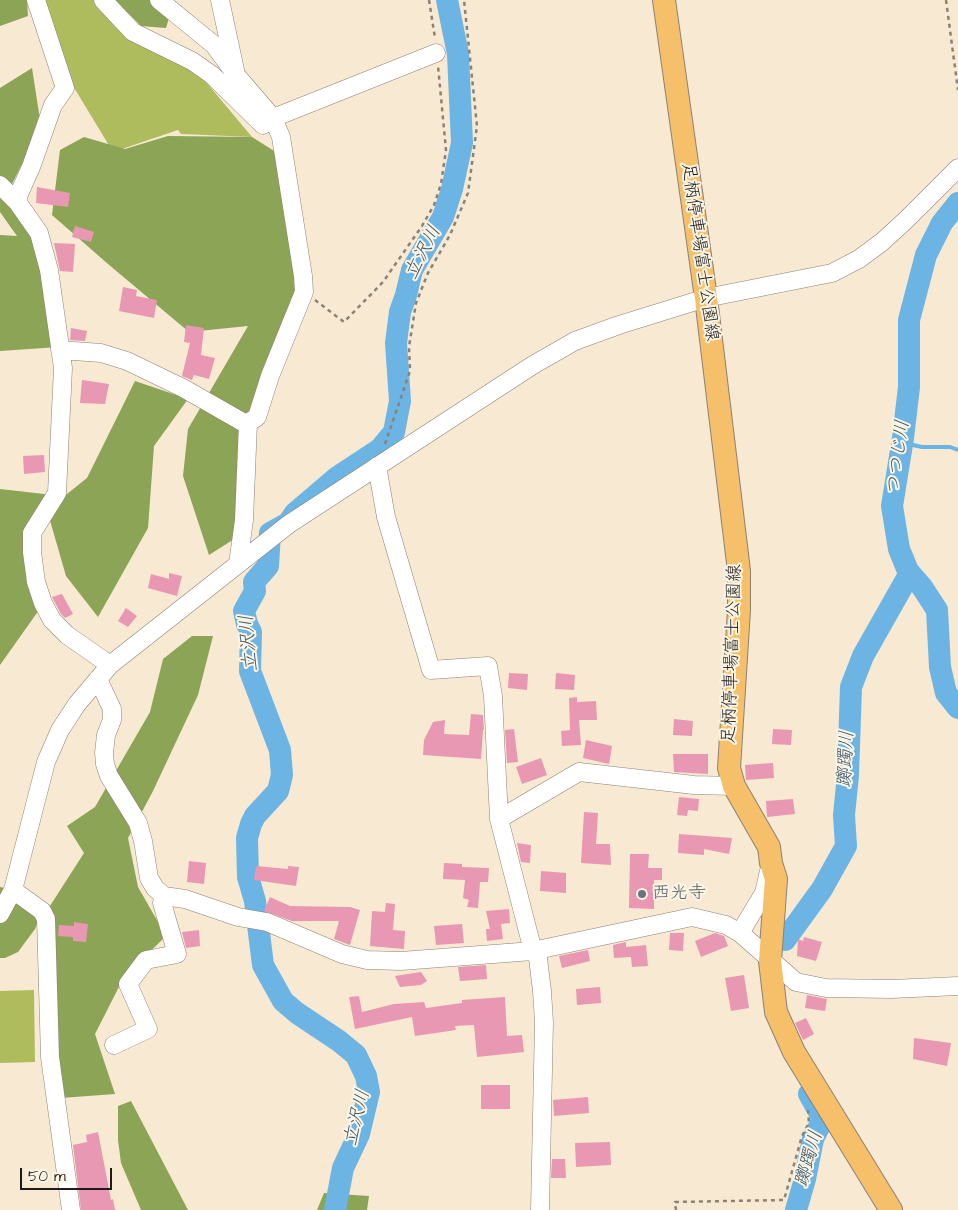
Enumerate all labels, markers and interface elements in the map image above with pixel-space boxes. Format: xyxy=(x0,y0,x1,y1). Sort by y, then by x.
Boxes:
street label: 足柄停車場富士公園線 xyxy=(676,161,722,343)
water label: 立沢川 xyxy=(401,222,447,284)
water label: つつじ川 xyxy=(882,419,916,497)
street label: 足柄停車場富士公園線 xyxy=(719,564,747,744)
water label: 立沢川 xyxy=(236,614,264,672)
water label: 躑躅川 xyxy=(834,730,860,788)
place label: 西光寺 xyxy=(652,883,706,905)
marker: 西光寺 xyxy=(636,888,648,900)
water label: 立沢川 xyxy=(340,1088,376,1148)
water label: 躑躅川 xyxy=(791,1128,829,1190)
scale bar xyxy=(22,1158,115,1190)
text: 50 m xyxy=(28,1166,66,1187)

